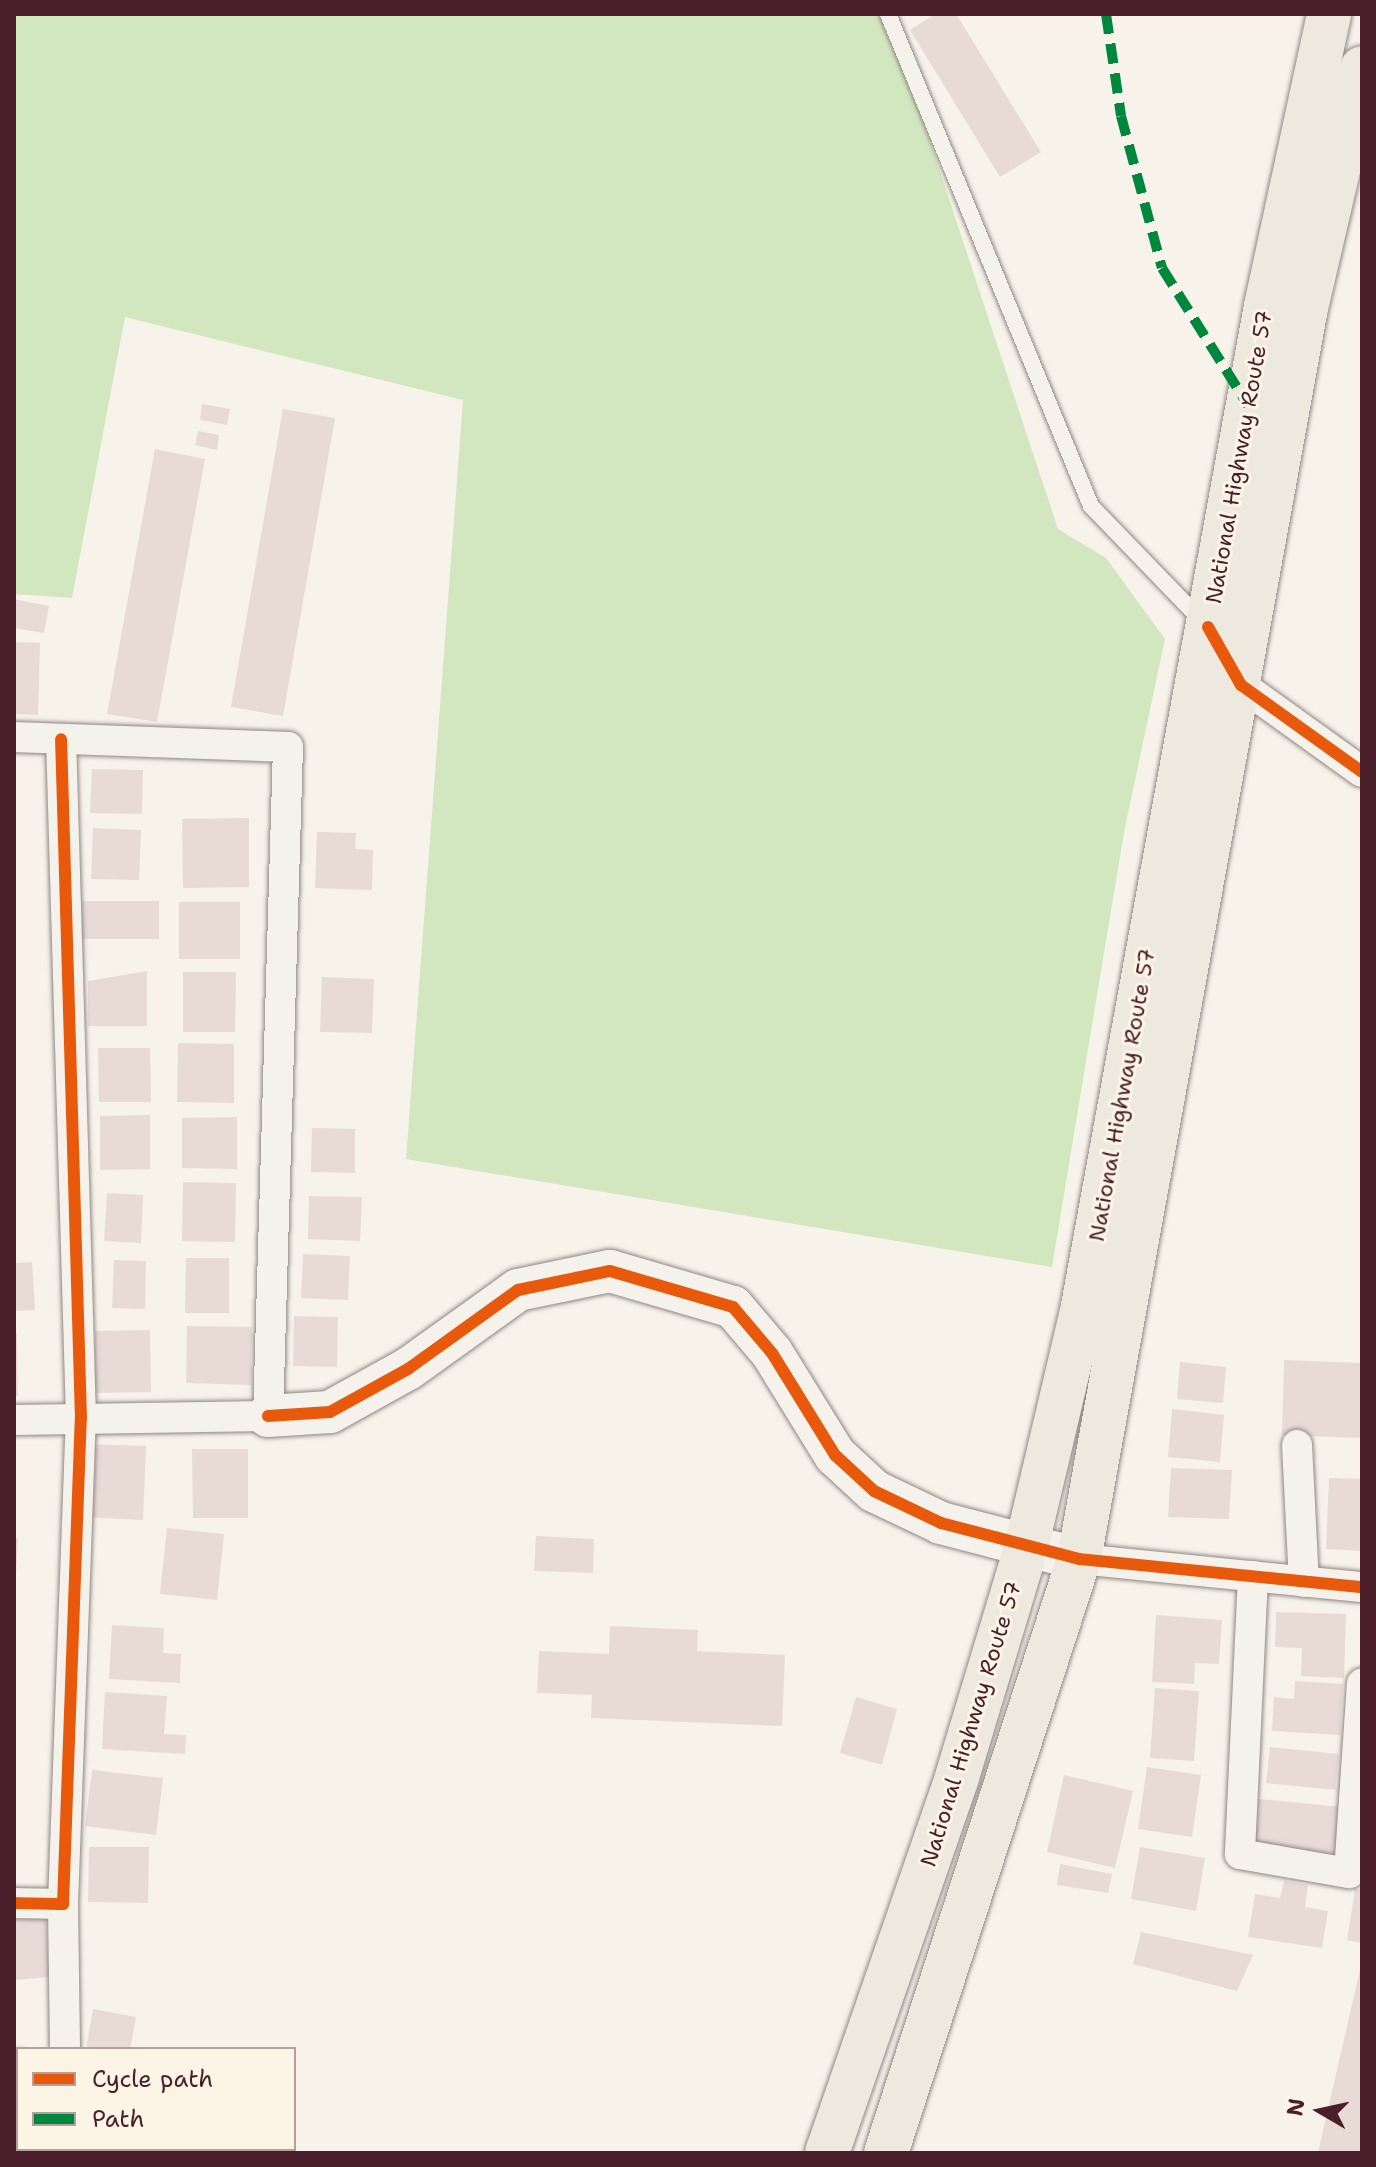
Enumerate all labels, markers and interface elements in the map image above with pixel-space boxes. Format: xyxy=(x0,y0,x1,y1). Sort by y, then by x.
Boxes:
street label: National Highway Route 57 xyxy=(1200,308,1278,606)
street label: National Highway Route 57 xyxy=(1083,946,1161,1244)
street label: National Highway Route 57 xyxy=(915,1578,1027,1870)
legend xyxy=(16,2047,296,2151)
text: Cycle path xyxy=(92,2063,213,2095)
north arrow xyxy=(1280,2071,1360,2151)
text: N xyxy=(1280,2096,1311,2118)
text: Path xyxy=(92,2103,144,2135)

